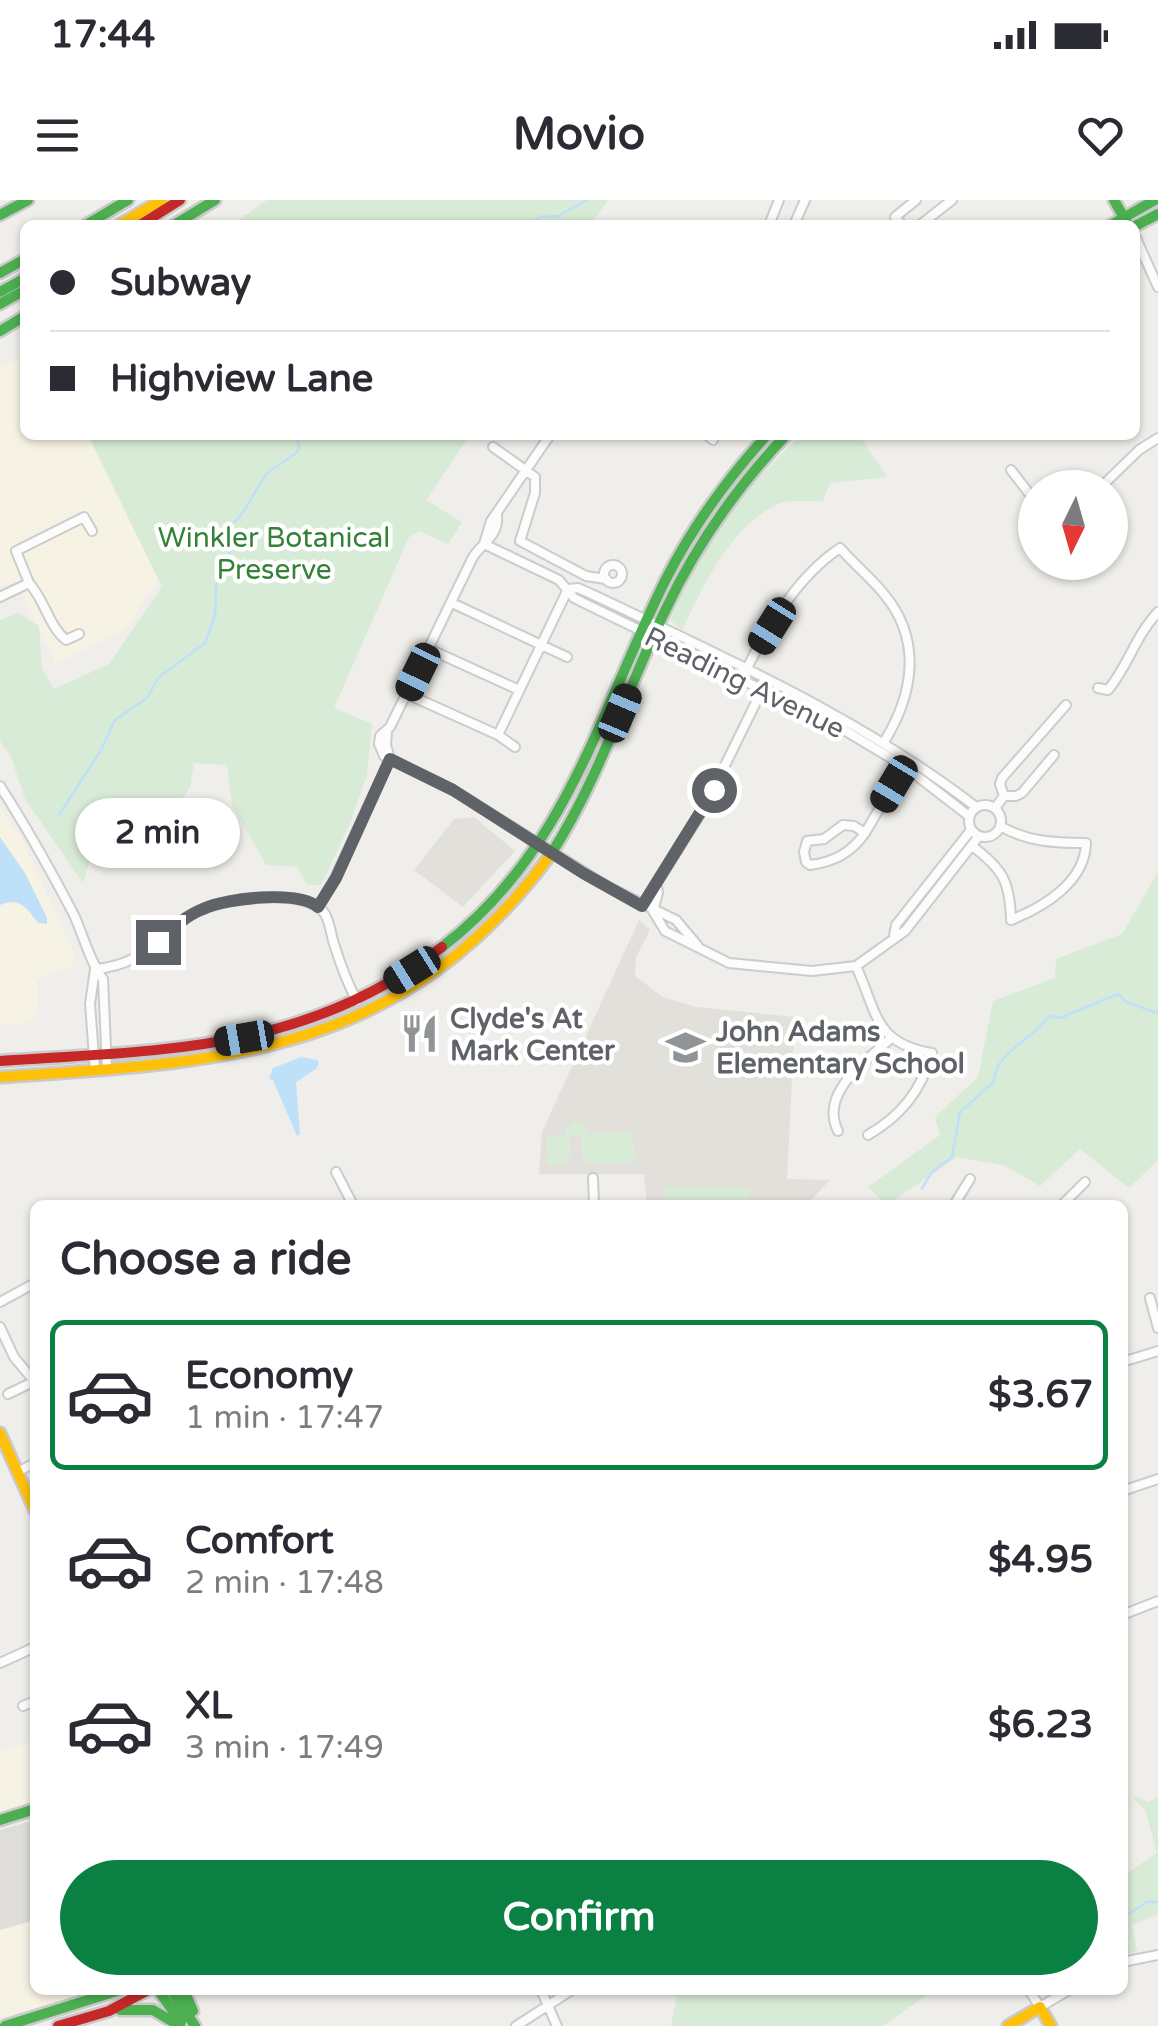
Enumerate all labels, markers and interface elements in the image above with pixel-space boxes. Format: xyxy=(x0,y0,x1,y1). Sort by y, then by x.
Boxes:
text: 17:44 xyxy=(50,12,155,58)
icon: menu xyxy=(30,108,85,163)
text: Movio xyxy=(513,108,645,162)
icon: heart xyxy=(1073,108,1128,163)
text: Subway xyxy=(110,260,251,306)
text: Highview Lane xyxy=(110,356,373,402)
north arrow xyxy=(1018,470,1128,580)
map controls xyxy=(1018,470,1128,580)
park label: Winkler Botanical Preserve xyxy=(158,521,390,587)
car xyxy=(743,593,801,659)
street label: Reading Avenue xyxy=(639,620,850,746)
car xyxy=(391,638,445,706)
car xyxy=(594,680,646,746)
car xyxy=(866,751,922,817)
route start xyxy=(692,768,737,813)
callout: 2 min xyxy=(76,797,240,867)
text: 2 min xyxy=(115,814,200,852)
route end xyxy=(136,920,181,965)
car xyxy=(379,941,445,999)
place label: Clyde's At Mark Center xyxy=(450,1002,616,1068)
restaurant icon: Clyde's At Mark Center xyxy=(399,1013,441,1055)
place label: John Adams Elementary School xyxy=(715,1015,965,1081)
car xyxy=(212,1018,276,1058)
school or university icon: John Adams Elementary School xyxy=(665,1026,707,1068)
text: Choose a ride xyxy=(60,1233,351,1287)
icon: car xyxy=(65,1350,155,1440)
text: Economy xyxy=(185,1353,353,1399)
text: $3.67 xyxy=(988,1372,1093,1418)
text: 1 min · 17:47 xyxy=(185,1399,384,1437)
icon: car xyxy=(65,1515,155,1605)
text: Comfort xyxy=(185,1518,334,1564)
text: $4.95 xyxy=(988,1537,1093,1583)
text: 2 min · 17:48 xyxy=(185,1564,384,1602)
icon: car xyxy=(65,1680,155,1770)
text: XL xyxy=(185,1683,232,1729)
text: $6.23 xyxy=(988,1702,1093,1748)
text: 3 min · 17:49 xyxy=(185,1729,384,1767)
button: Confirm xyxy=(60,1860,1098,1975)

